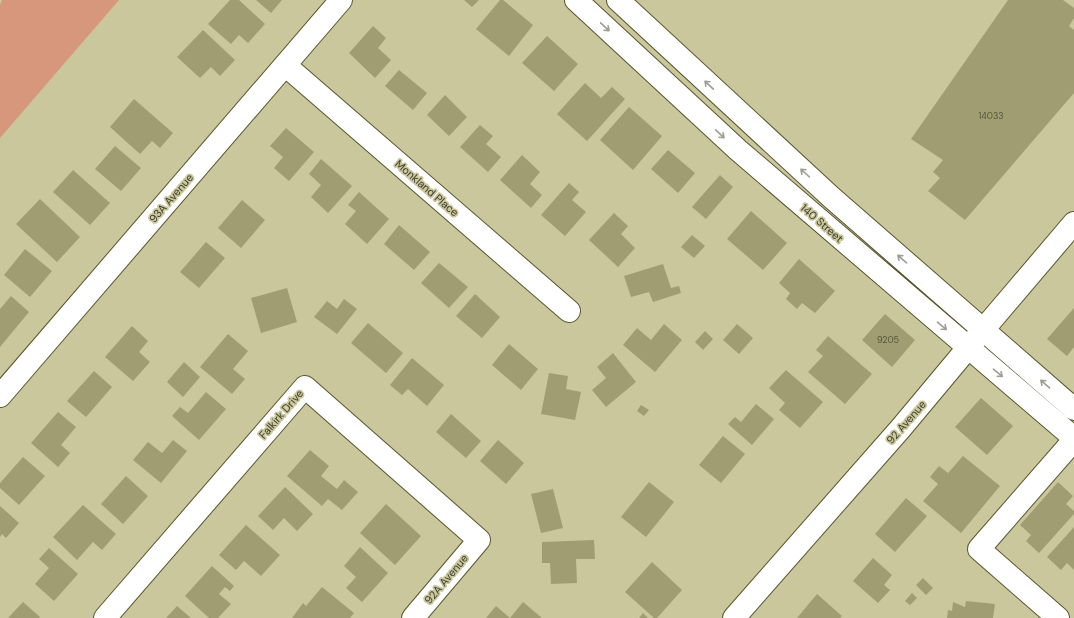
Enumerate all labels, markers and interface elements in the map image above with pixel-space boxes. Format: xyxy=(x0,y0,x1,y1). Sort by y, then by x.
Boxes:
one-way arrow xyxy=(600,22,610,31)
one-way arrow xyxy=(704,80,714,90)
house number: 14033 xyxy=(978,110,1004,122)
one-way arrow xyxy=(715,130,725,139)
street label: Monkland Place xyxy=(392,157,462,219)
one-way arrow xyxy=(800,168,810,178)
street label: 93A Avenue xyxy=(146,171,196,225)
street label: 140 Street xyxy=(798,201,846,245)
one-way arrow xyxy=(897,255,908,264)
one-way arrow xyxy=(937,321,947,330)
house number: 9205 xyxy=(877,334,899,346)
one-way arrow xyxy=(993,369,1003,378)
one-way arrow xyxy=(1039,379,1050,388)
street label: Falkirk Drive xyxy=(256,386,306,442)
street label: 92 Avenue xyxy=(883,397,929,447)
street label: 92A Avenue xyxy=(421,551,471,607)

